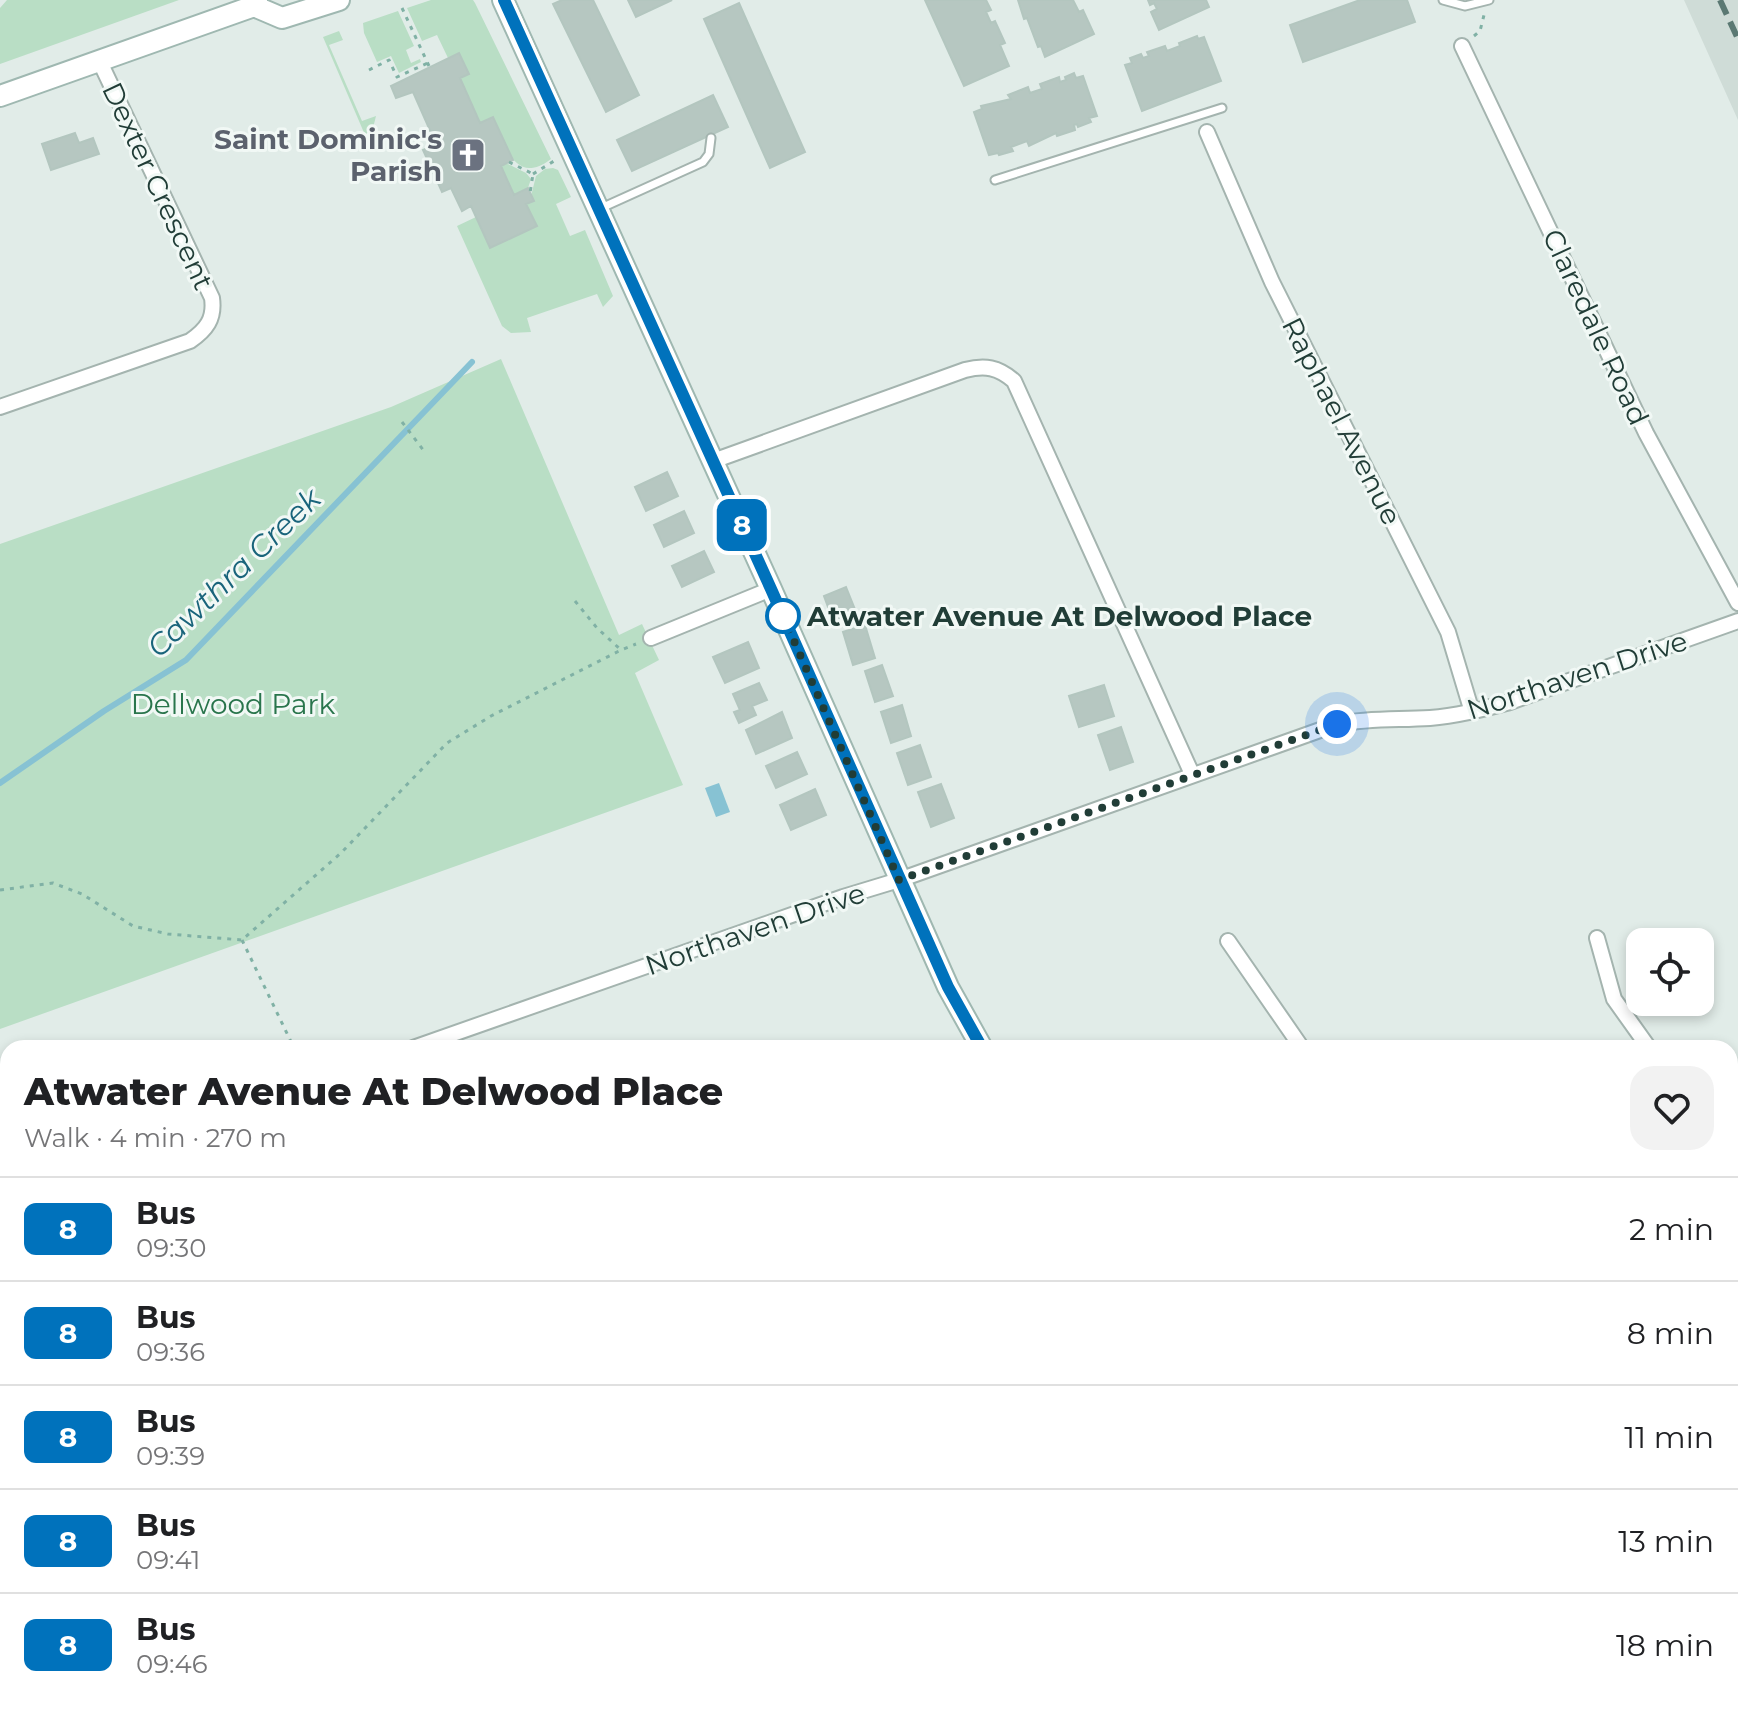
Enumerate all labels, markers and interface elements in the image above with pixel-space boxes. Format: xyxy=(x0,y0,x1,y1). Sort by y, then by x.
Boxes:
street label: Dexter Crescent xyxy=(95,77,221,295)
place label: Saint Dominic's Parish xyxy=(214,122,442,188)
church icon: Saint Dominic's Parish xyxy=(449,136,487,174)
street label: Claredale Road xyxy=(1536,224,1656,430)
street label: Raphael Avenue xyxy=(1275,311,1409,531)
water label: Cawthra Creek xyxy=(139,480,329,665)
line badge: 8 xyxy=(716,499,768,551)
text: 8 xyxy=(733,508,751,542)
marker: Atwater Avenue At Delwood Place xyxy=(766,599,800,633)
place label: Atwater Avenue At Delwood Place xyxy=(806,599,1312,633)
street label: Northaven Drive xyxy=(1462,623,1692,727)
park label: Dellwood Park xyxy=(131,687,336,721)
your location xyxy=(1317,704,1357,744)
street label: Northaven Drive xyxy=(641,876,869,982)
map controls xyxy=(1626,928,1714,1016)
button: locate xyxy=(1626,928,1714,1016)
button: heart xyxy=(1630,1066,1714,1150)
text: Atwater Avenue At Delwood Place xyxy=(24,1068,723,1115)
text: Walk · 4 min · 270 m xyxy=(24,1122,287,1154)
text: Bus xyxy=(136,1195,196,1232)
text: 2 min xyxy=(1629,1211,1714,1248)
text: 8 xyxy=(59,1212,77,1246)
text: 09:30 xyxy=(136,1232,206,1264)
text: Bus xyxy=(136,1299,196,1336)
text: 8 min xyxy=(1627,1315,1714,1352)
text: 8 xyxy=(59,1316,77,1350)
text: 09:36 xyxy=(136,1336,205,1368)
text: Bus xyxy=(136,1403,196,1440)
text: 11 min xyxy=(1624,1419,1714,1456)
text: 8 xyxy=(59,1420,77,1454)
text: 09:39 xyxy=(136,1440,205,1472)
text: Bus xyxy=(136,1507,196,1544)
text: 13 min xyxy=(1618,1523,1714,1560)
text: 8 xyxy=(59,1524,77,1558)
text: 09:41 xyxy=(136,1544,200,1576)
text: Bus xyxy=(136,1611,196,1648)
text: 18 min xyxy=(1616,1627,1714,1664)
text: 8 xyxy=(59,1628,77,1662)
text: 09:46 xyxy=(136,1648,208,1680)

